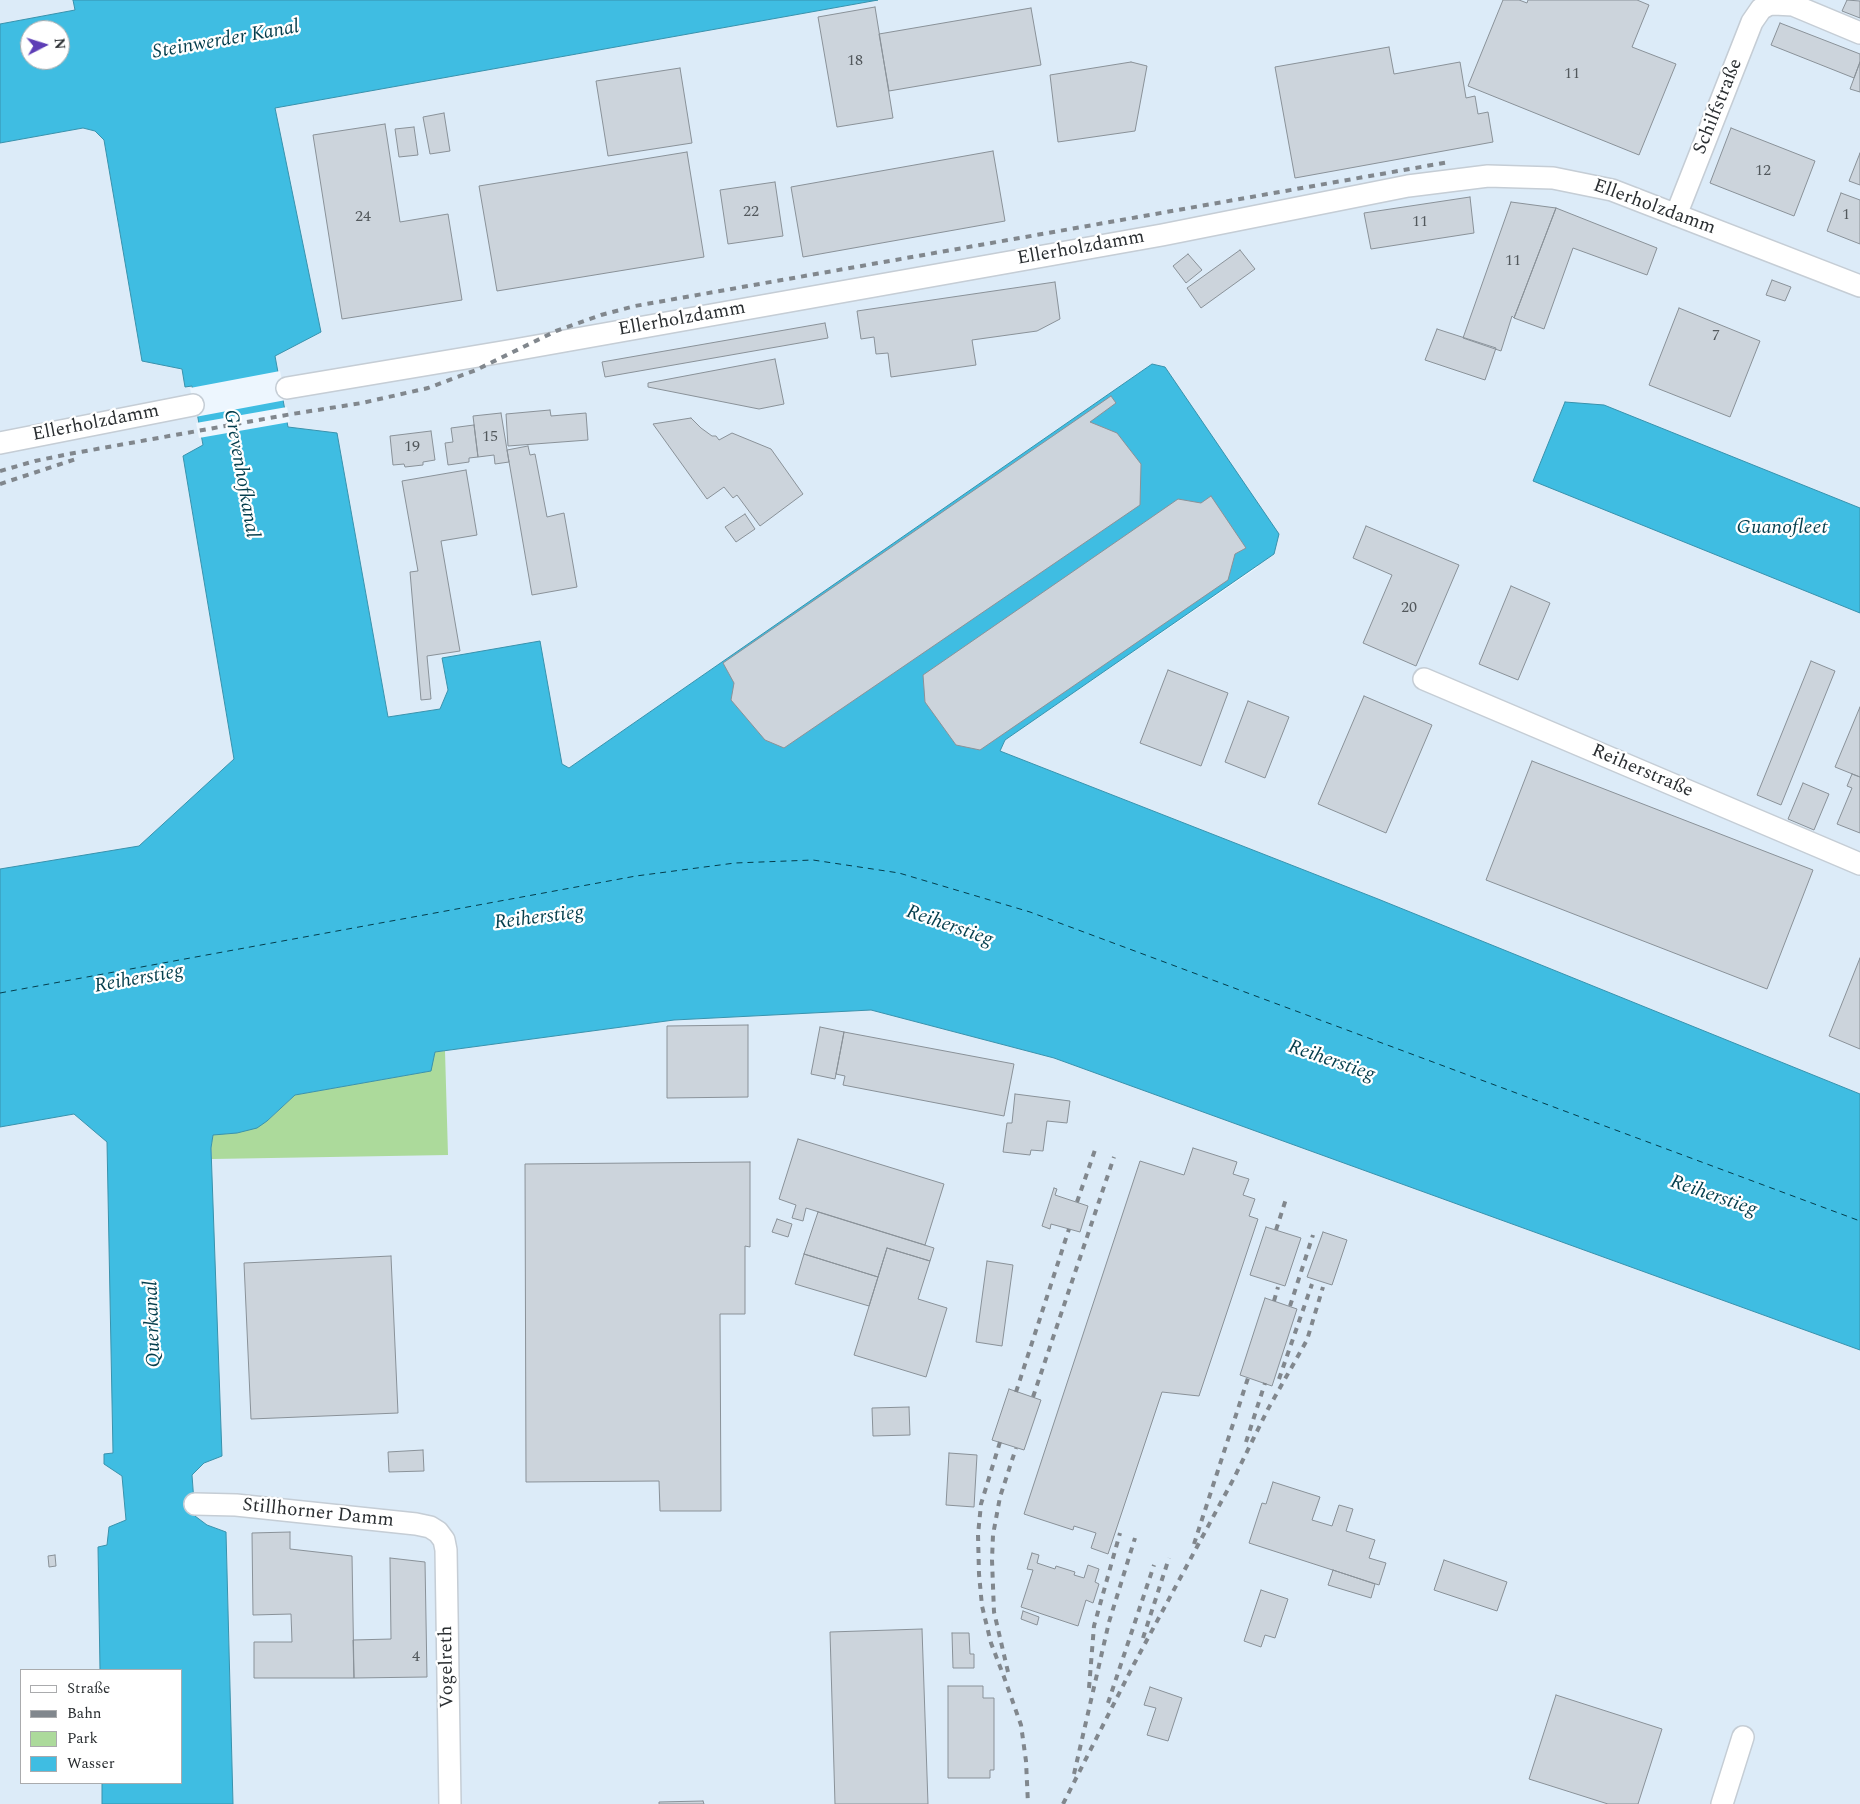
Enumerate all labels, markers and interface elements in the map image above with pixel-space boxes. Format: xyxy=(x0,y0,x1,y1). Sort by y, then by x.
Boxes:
water label: Steinwerder Kanal xyxy=(151,16,301,66)
north arrow xyxy=(20,20,70,70)
text: N xyxy=(48,37,70,50)
house number: 18 xyxy=(847,52,863,72)
street label: Schilfstraße xyxy=(1689,56,1749,158)
house number: 11 xyxy=(1564,65,1580,85)
house number: 12 xyxy=(1755,162,1771,182)
street label: Ellerholzdamm xyxy=(1590,175,1718,241)
house number: 22 xyxy=(743,203,759,223)
house number: 1 xyxy=(1842,206,1850,226)
house number: 24 xyxy=(355,208,371,228)
house number: 11 xyxy=(1412,213,1428,233)
street label: Ellerholzdamm xyxy=(1016,227,1146,271)
house number: 11 xyxy=(1505,252,1521,272)
street label: Ellerholzdamm xyxy=(617,298,747,342)
house number: 7 xyxy=(1712,327,1720,347)
street label: Ellerholzdamm xyxy=(31,401,161,447)
water label: Grevenhofkanal xyxy=(217,408,263,540)
house number: 15 xyxy=(482,428,498,448)
house number: 19 xyxy=(404,438,420,458)
water label: Guanofleet xyxy=(1736,517,1828,541)
house number: 20 xyxy=(1401,599,1417,619)
street label: Reiherstraße xyxy=(1588,740,1696,804)
water label: Reiherstieg xyxy=(903,901,995,953)
water label: Reiherstieg xyxy=(493,902,585,936)
water label: Reiherstieg xyxy=(93,960,185,1000)
water label: Reiherstieg xyxy=(1285,1036,1377,1088)
water label: Reiherstieg xyxy=(1667,1171,1759,1223)
water label: Querkanal xyxy=(140,1280,168,1368)
street label: Stillhorner Damm xyxy=(241,1495,395,1533)
street label: Vogelreth xyxy=(436,1625,460,1709)
house number: 4 xyxy=(412,1648,420,1668)
legend xyxy=(20,1669,182,1784)
text: Straße xyxy=(67,1677,110,1700)
text: Bahn xyxy=(67,1702,102,1725)
text: Park xyxy=(67,1727,98,1750)
text: Wasser xyxy=(67,1752,115,1775)

